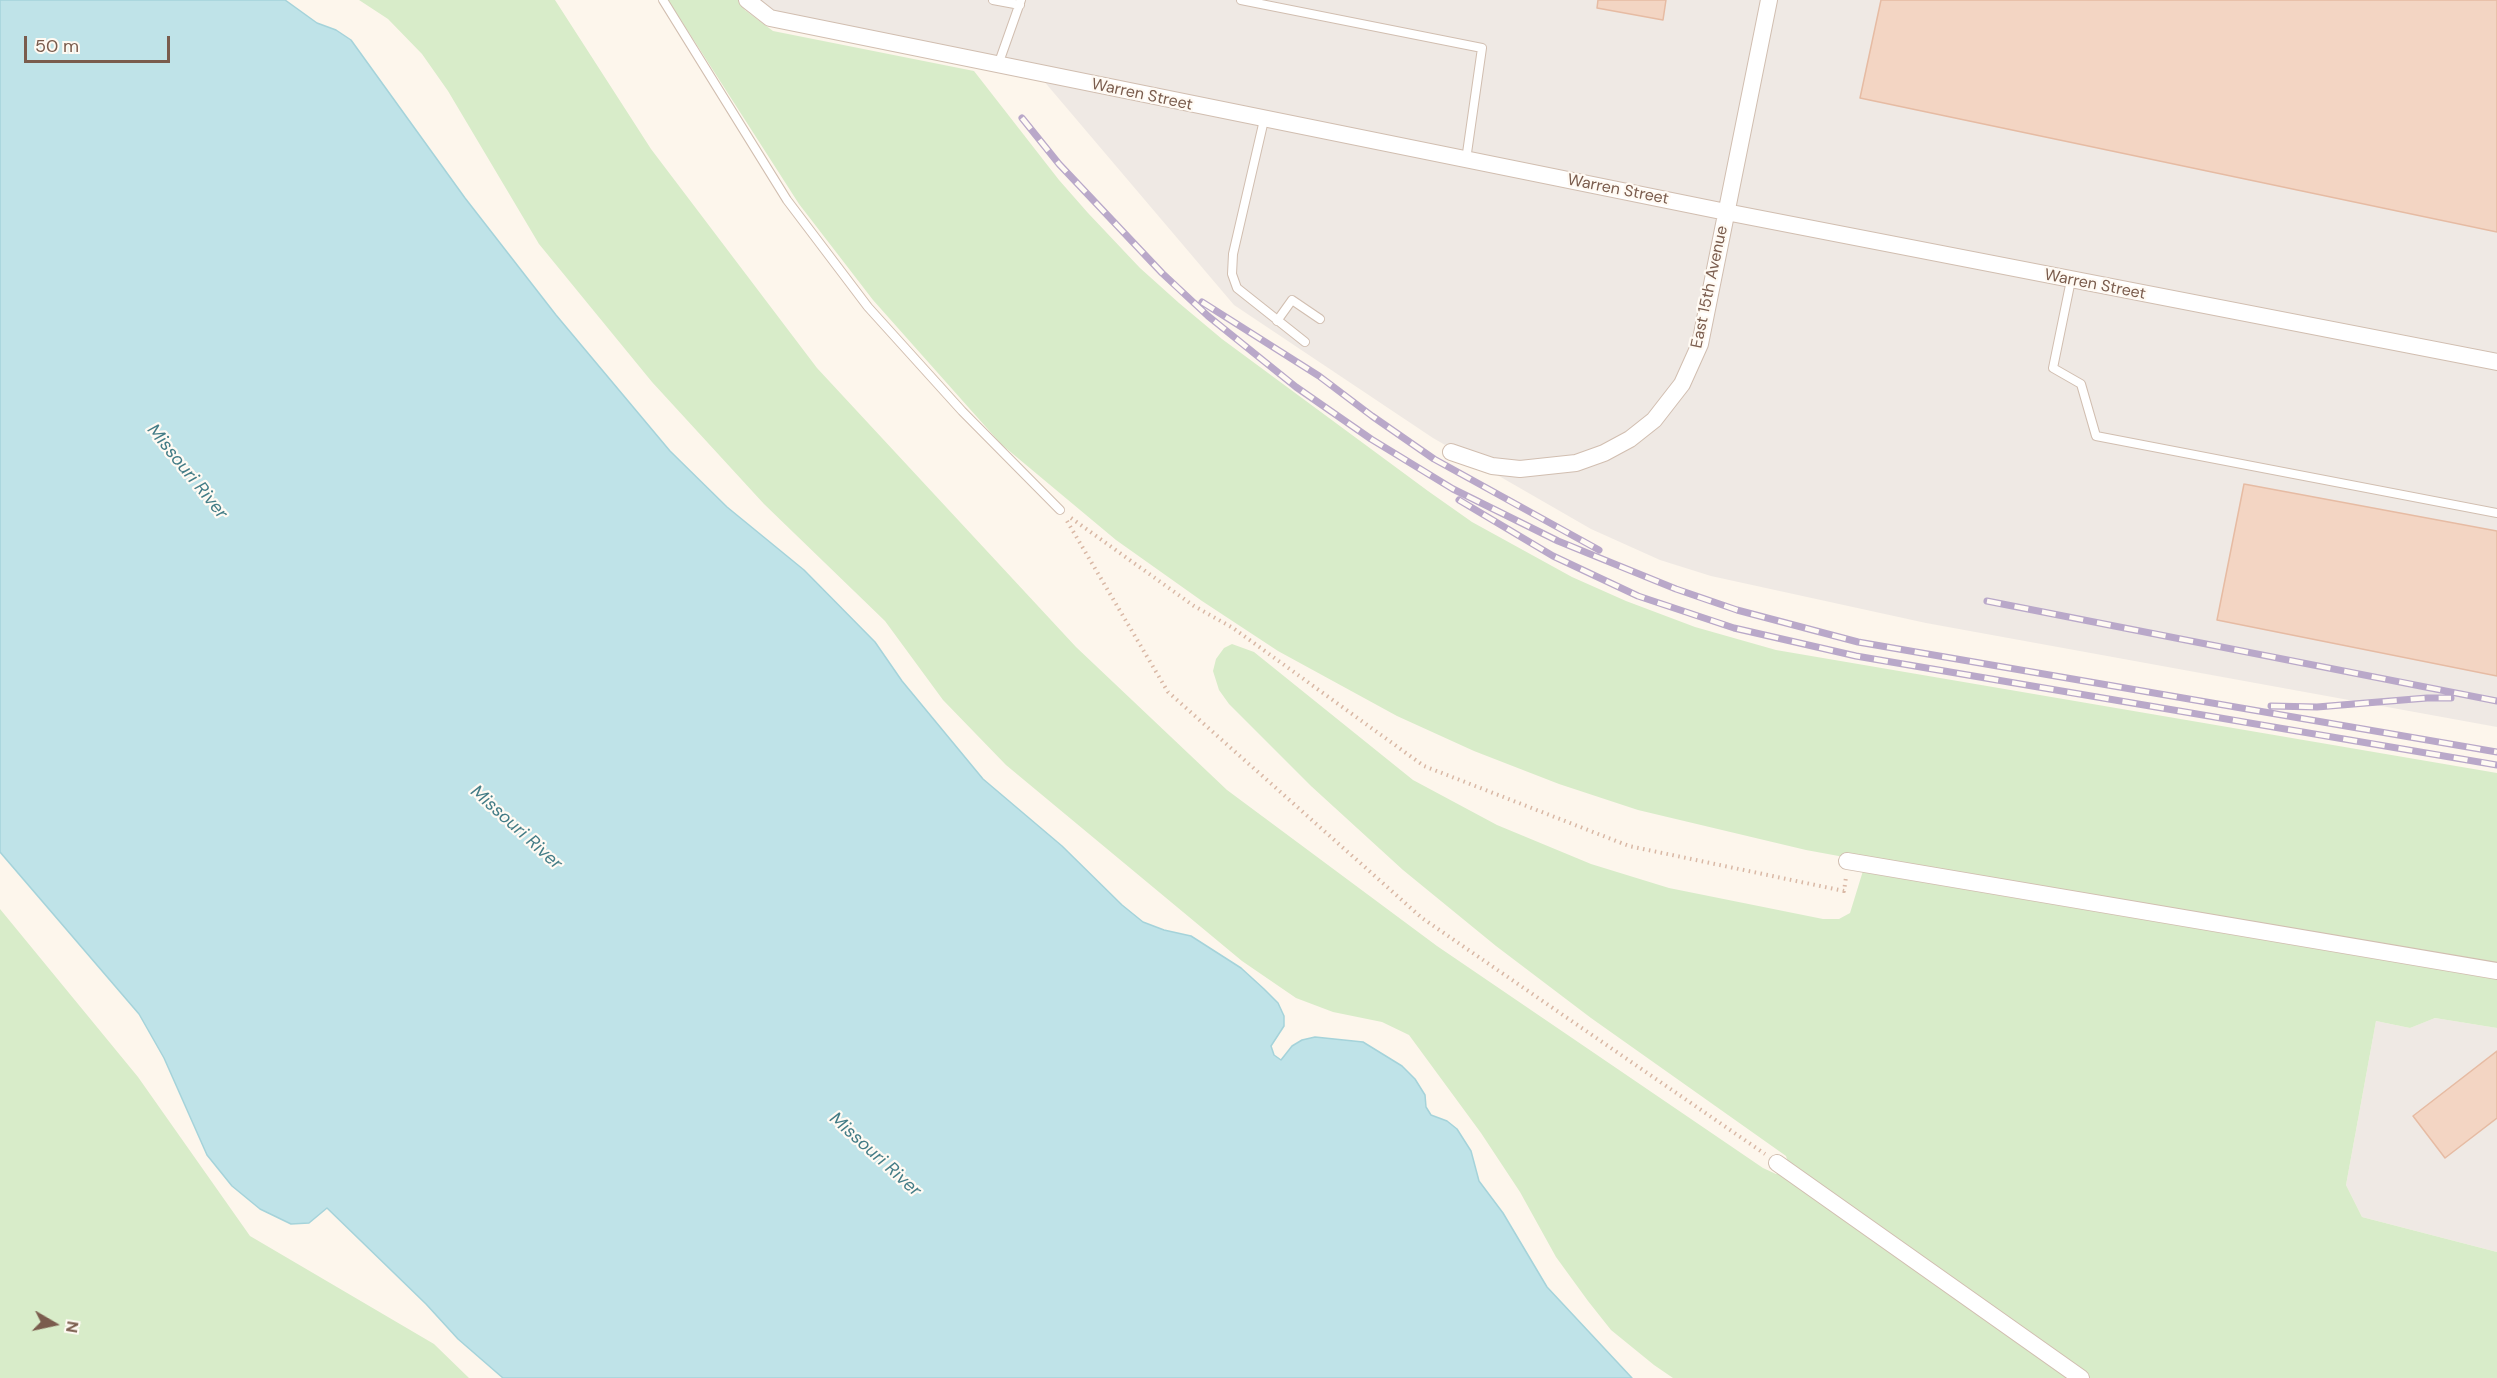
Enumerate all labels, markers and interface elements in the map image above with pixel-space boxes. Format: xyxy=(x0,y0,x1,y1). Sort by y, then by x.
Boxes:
scale bar xyxy=(27,24,172,62)
text: 50 m xyxy=(35,34,79,58)
street label: Warren Street xyxy=(1090,75,1194,115)
street label: Warren Street xyxy=(1566,171,1670,209)
street label: East 15th Avenue xyxy=(1688,224,1732,350)
street label: Warren Street xyxy=(2043,266,2147,304)
water label: Missouri River xyxy=(142,420,232,524)
water label: Missouri River xyxy=(466,781,566,875)
water label: Missouri River xyxy=(825,1108,925,1202)
north arrow xyxy=(24,1294,84,1354)
text: N xyxy=(61,1319,84,1334)

